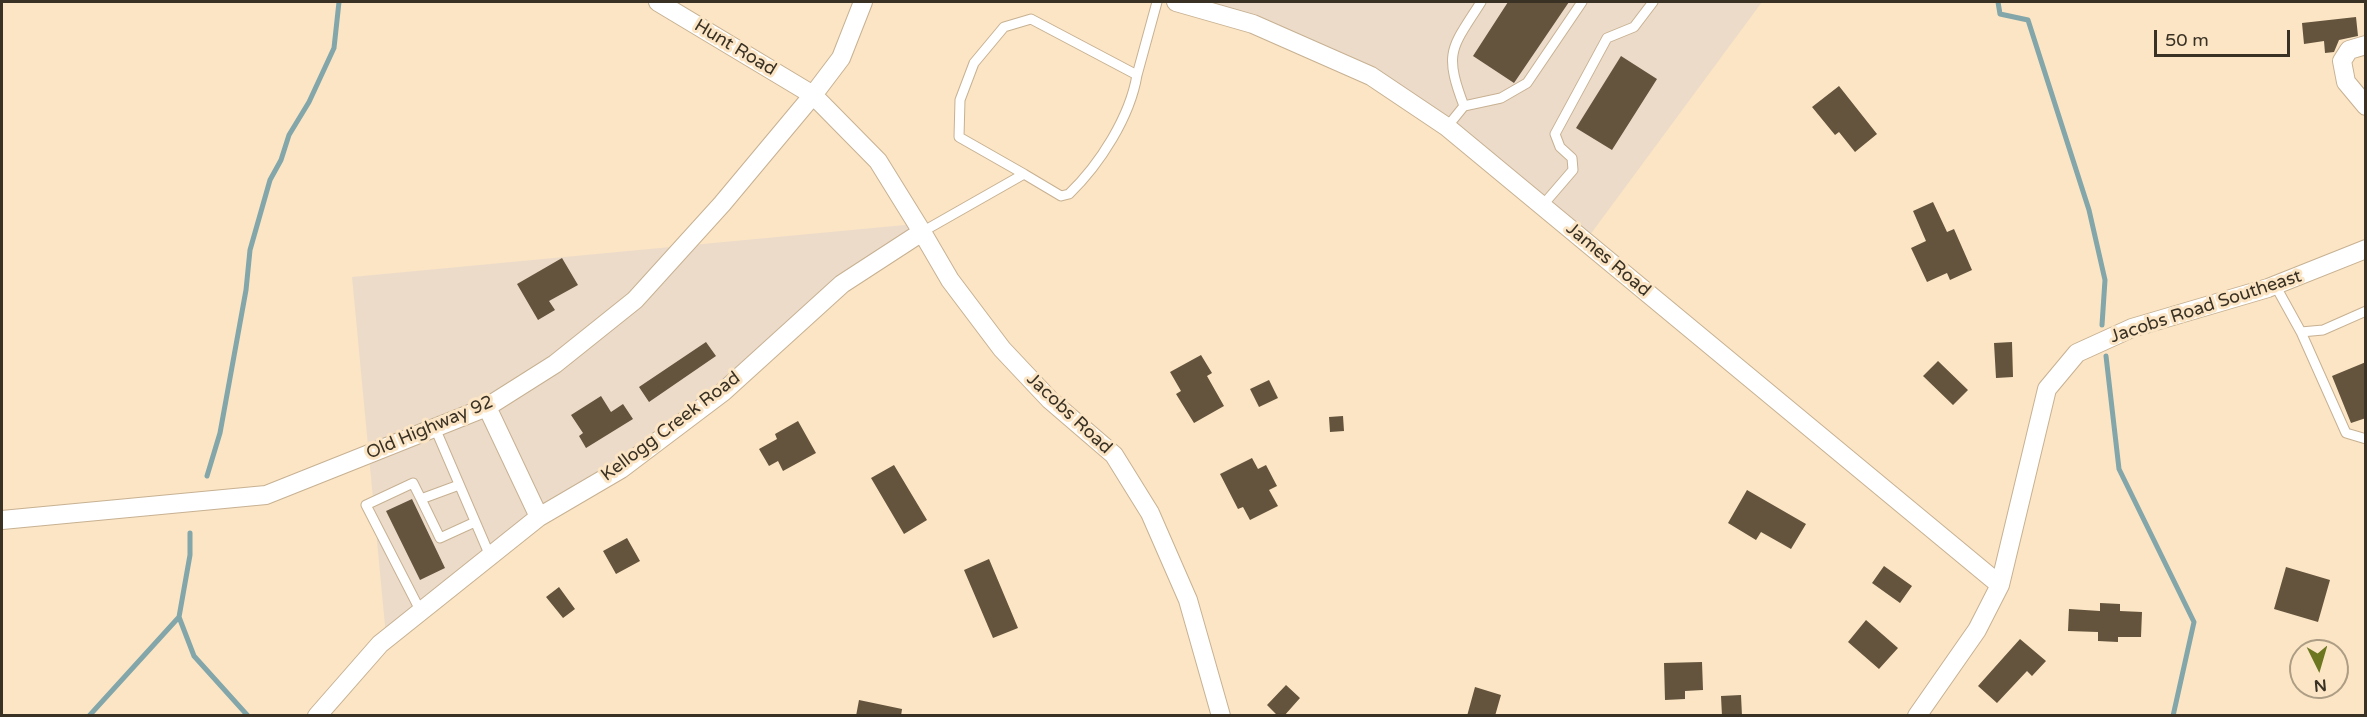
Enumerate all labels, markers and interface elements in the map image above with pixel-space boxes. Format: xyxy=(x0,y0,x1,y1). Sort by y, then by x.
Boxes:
street label: Hunt Road xyxy=(690,15,780,81)
scale bar xyxy=(2157,18,2294,56)
text: 50 m xyxy=(2165,29,2209,51)
street label: James Road xyxy=(1561,218,1655,302)
street label: Jacobs Road Southeast xyxy=(2107,266,2305,348)
street label: Kellogg Creek Road xyxy=(597,368,745,486)
street label: Jacobs Road xyxy=(1022,369,1116,459)
street label: Old Highway 92 xyxy=(363,391,497,465)
north arrow xyxy=(2289,639,2349,699)
text: N xyxy=(2313,674,2328,695)

